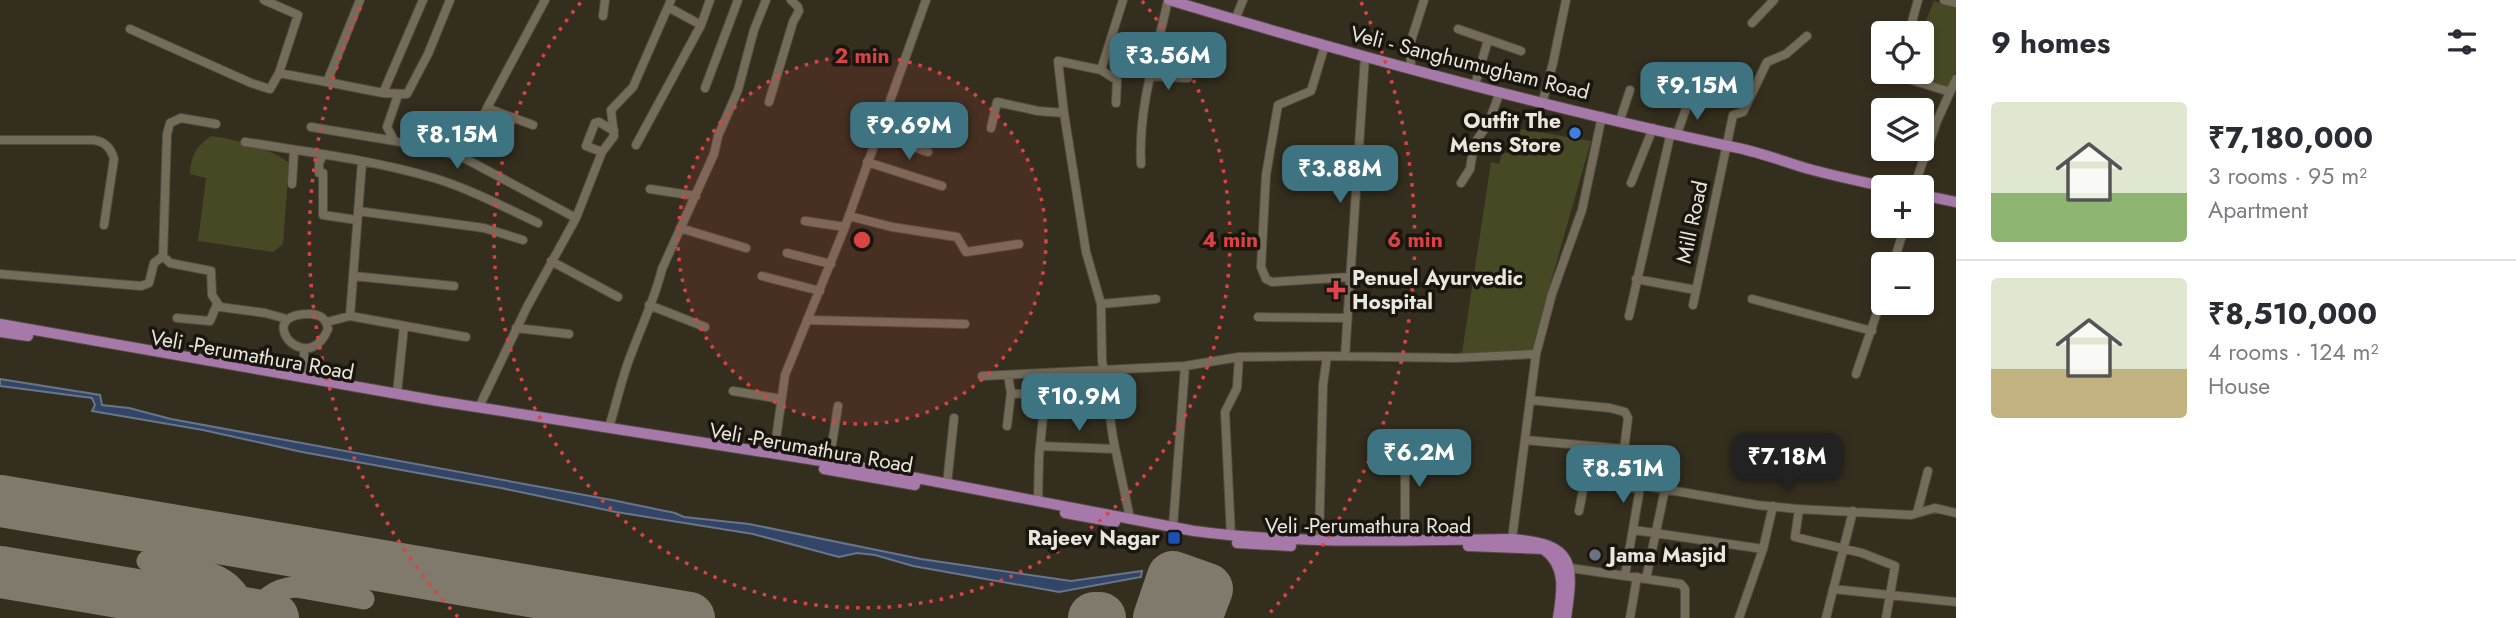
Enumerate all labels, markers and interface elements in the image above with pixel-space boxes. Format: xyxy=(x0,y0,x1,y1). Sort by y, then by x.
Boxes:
street label: Veli - Sanghumugham Road xyxy=(1347,19,1593,107)
map controls xyxy=(1871,21,1934,315)
button: locate xyxy=(1871,21,1934,84)
text: 9 homes xyxy=(1991,21,2110,64)
icon: filters xyxy=(2443,23,2481,61)
pin: ₹3.56M xyxy=(1111,32,1225,92)
text: ₹3.56M xyxy=(1125,38,1211,72)
text: 2 min xyxy=(834,41,890,71)
pin: ₹9.15M xyxy=(1640,62,1754,122)
text: ₹9.15M xyxy=(1656,68,1738,102)
button: layers xyxy=(1871,98,1934,161)
pin: ₹9.69M xyxy=(852,102,966,162)
place label: Outfit The Mens Store xyxy=(1450,106,1561,160)
text: ₹9.69M xyxy=(866,108,952,142)
pin: ₹8.15M xyxy=(400,111,514,171)
text: ₹7,180,000 xyxy=(2208,116,2373,159)
text: ₹8.15M xyxy=(416,117,498,151)
marker: Outfit The Mens Store xyxy=(1567,125,1583,141)
icon: home xyxy=(2047,130,2131,214)
pin: ₹3.88M xyxy=(1283,146,1397,205)
text: ₹3.88M xyxy=(1298,151,1382,185)
text: 3 rooms · 95 m² xyxy=(2208,159,2367,193)
button: + xyxy=(1871,175,1934,238)
street label: Mill Road xyxy=(1669,178,1715,266)
text: Apartment xyxy=(2208,193,2308,227)
text: 4 min xyxy=(1202,225,1258,255)
text: 6 min xyxy=(1387,225,1443,255)
centre of rings xyxy=(850,228,874,252)
button: − xyxy=(1871,252,1934,315)
place label: Penuel Ayurvedic Hospital xyxy=(1352,263,1523,317)
marker: Penuel Ayurvedic Hospital xyxy=(1326,280,1346,300)
text: ₹8,510,000 xyxy=(2208,292,2377,335)
icon: home xyxy=(2047,306,2131,390)
street label: Veli -Perumathura Road xyxy=(148,322,356,388)
text: 4 rooms · 124 m² xyxy=(2208,335,2379,369)
text: House xyxy=(2208,369,2270,403)
pin: ₹10.9M xyxy=(1022,374,1136,433)
text: ₹10.9M xyxy=(1037,379,1121,413)
street label: Veli -Perumathura Road xyxy=(707,415,915,481)
pin: ₹6.2M xyxy=(1370,430,1468,489)
pin: ₹7.18M xyxy=(1730,434,1844,493)
text: ₹6.2M xyxy=(1383,435,1455,469)
text: ₹7.18M xyxy=(1748,439,1826,473)
pin: ₹8.51M xyxy=(1566,446,1680,505)
text: ₹8.51M xyxy=(1582,451,1664,485)
street label: Veli -Perumathura Road xyxy=(1265,511,1471,541)
place label: Rajeev Nagar xyxy=(1028,523,1160,553)
marker: Rajeev Nagar xyxy=(1166,530,1182,546)
place label: Jama Masjid xyxy=(1605,540,1726,570)
marker: Jama Masjid xyxy=(1587,547,1603,563)

